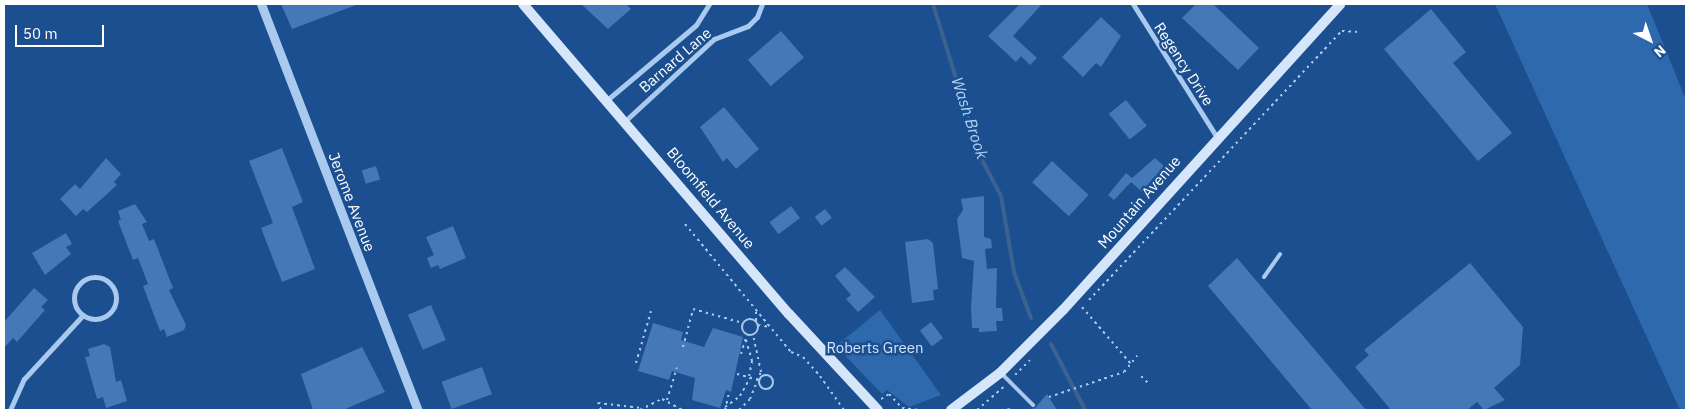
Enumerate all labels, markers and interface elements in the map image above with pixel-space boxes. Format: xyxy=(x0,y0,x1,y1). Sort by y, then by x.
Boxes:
scale bar xyxy=(18,15,106,47)
north arrow xyxy=(1625,15,1675,65)
street label: Regency Drive xyxy=(1150,19,1218,109)
text: 50 m xyxy=(23,24,58,43)
street label: Barnard Lane xyxy=(635,24,715,96)
text: N xyxy=(1650,41,1670,61)
water label: Wash Brook xyxy=(948,75,992,161)
street label: Bloomfield Avenue xyxy=(663,144,759,252)
street label: Jerome Avenue xyxy=(325,150,379,254)
street label: Mountain Avenue xyxy=(1094,152,1184,252)
park label: Roberts Green xyxy=(826,339,924,357)

